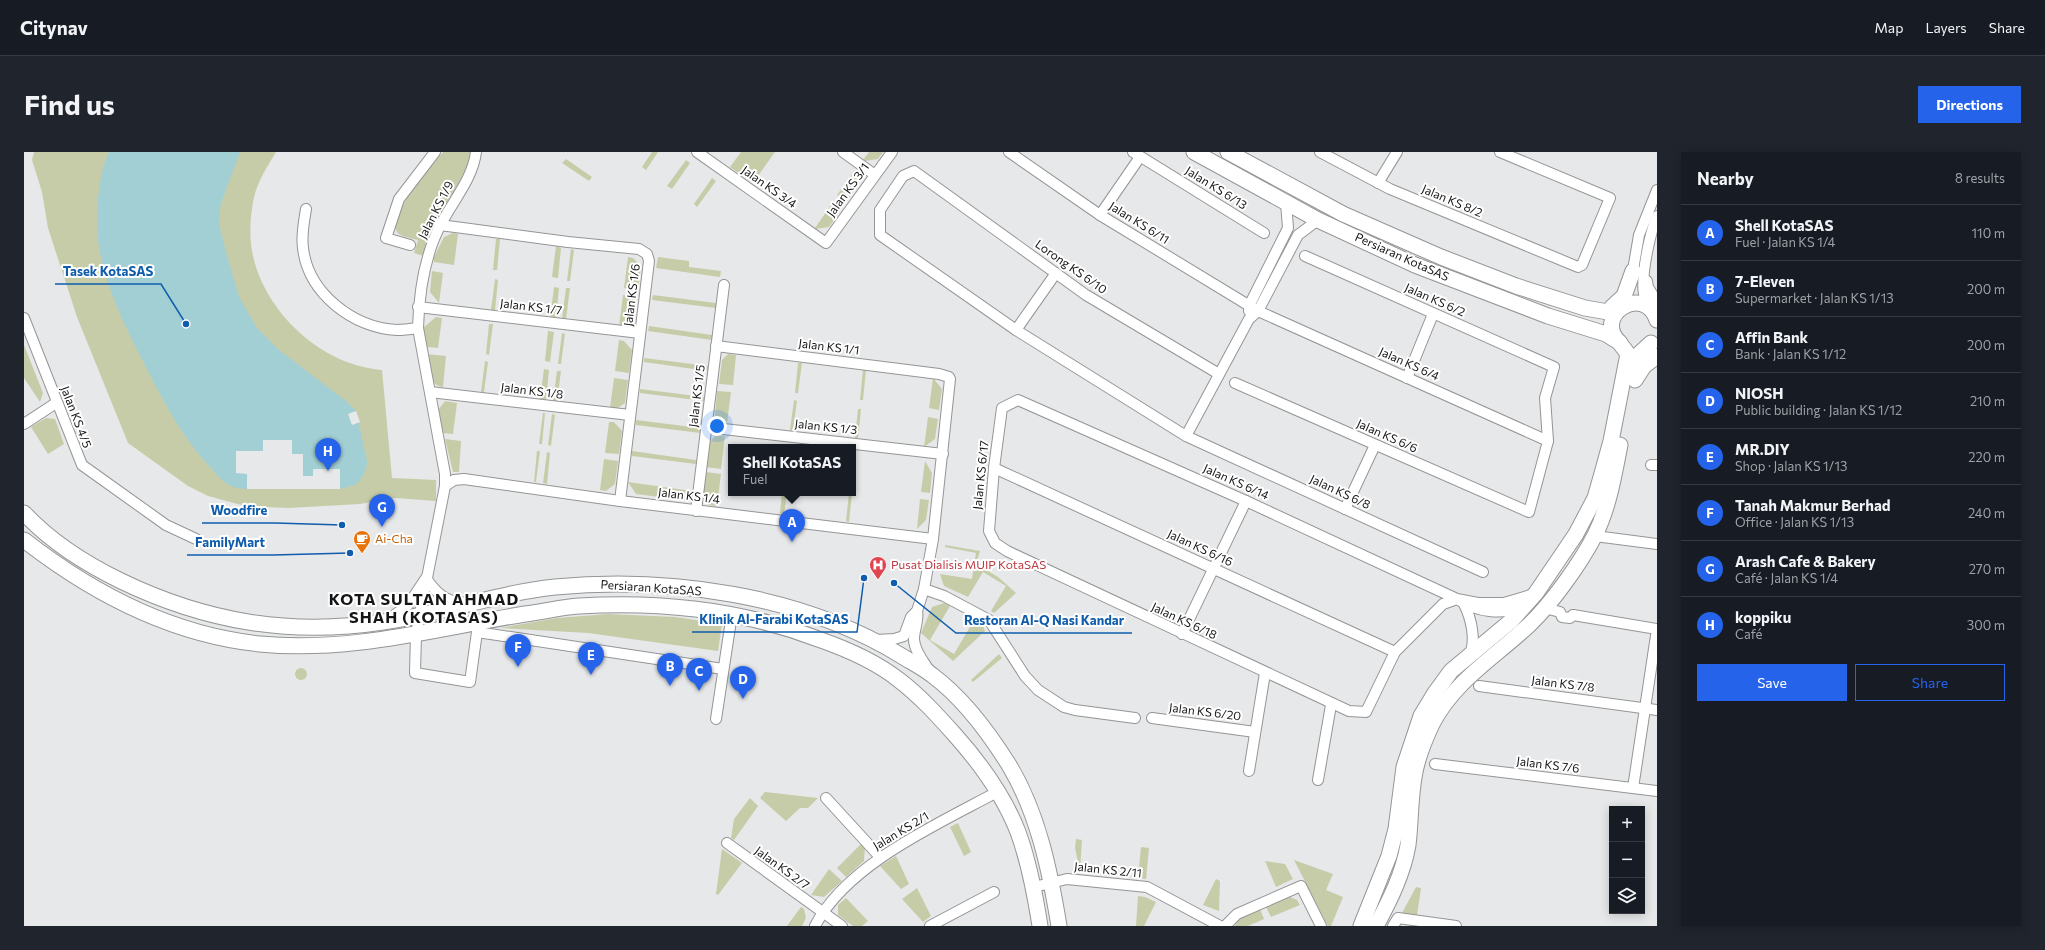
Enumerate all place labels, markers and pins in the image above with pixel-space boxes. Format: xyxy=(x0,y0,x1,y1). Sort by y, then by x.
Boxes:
callout: Tasek KotaSAS xyxy=(55,259,161,284)
pin: H xyxy=(315,438,341,471)
pin: G xyxy=(369,494,395,527)
callout: Woodfire xyxy=(202,498,275,523)
pin: A xyxy=(779,509,805,542)
cafe icon: Ai-Cha xyxy=(352,529,372,554)
callout: FamilyMart xyxy=(187,530,273,555)
place label: Ai-Cha xyxy=(375,531,413,545)
hospital icon: Pusat Dialisis MUIP KotaSAS xyxy=(868,555,888,580)
place label: Pusat Dialisis MUIP KotaSAS xyxy=(891,557,1046,571)
callout: Klinik Al-Farabi KotaSAS xyxy=(692,607,857,632)
callout: Restoran Al-Q Nasi Kandar xyxy=(956,608,1132,633)
pin: F xyxy=(505,634,531,667)
pin: E xyxy=(578,642,604,675)
pin: B xyxy=(657,653,683,686)
pin: C xyxy=(686,658,712,691)
pin: D xyxy=(730,666,756,699)

